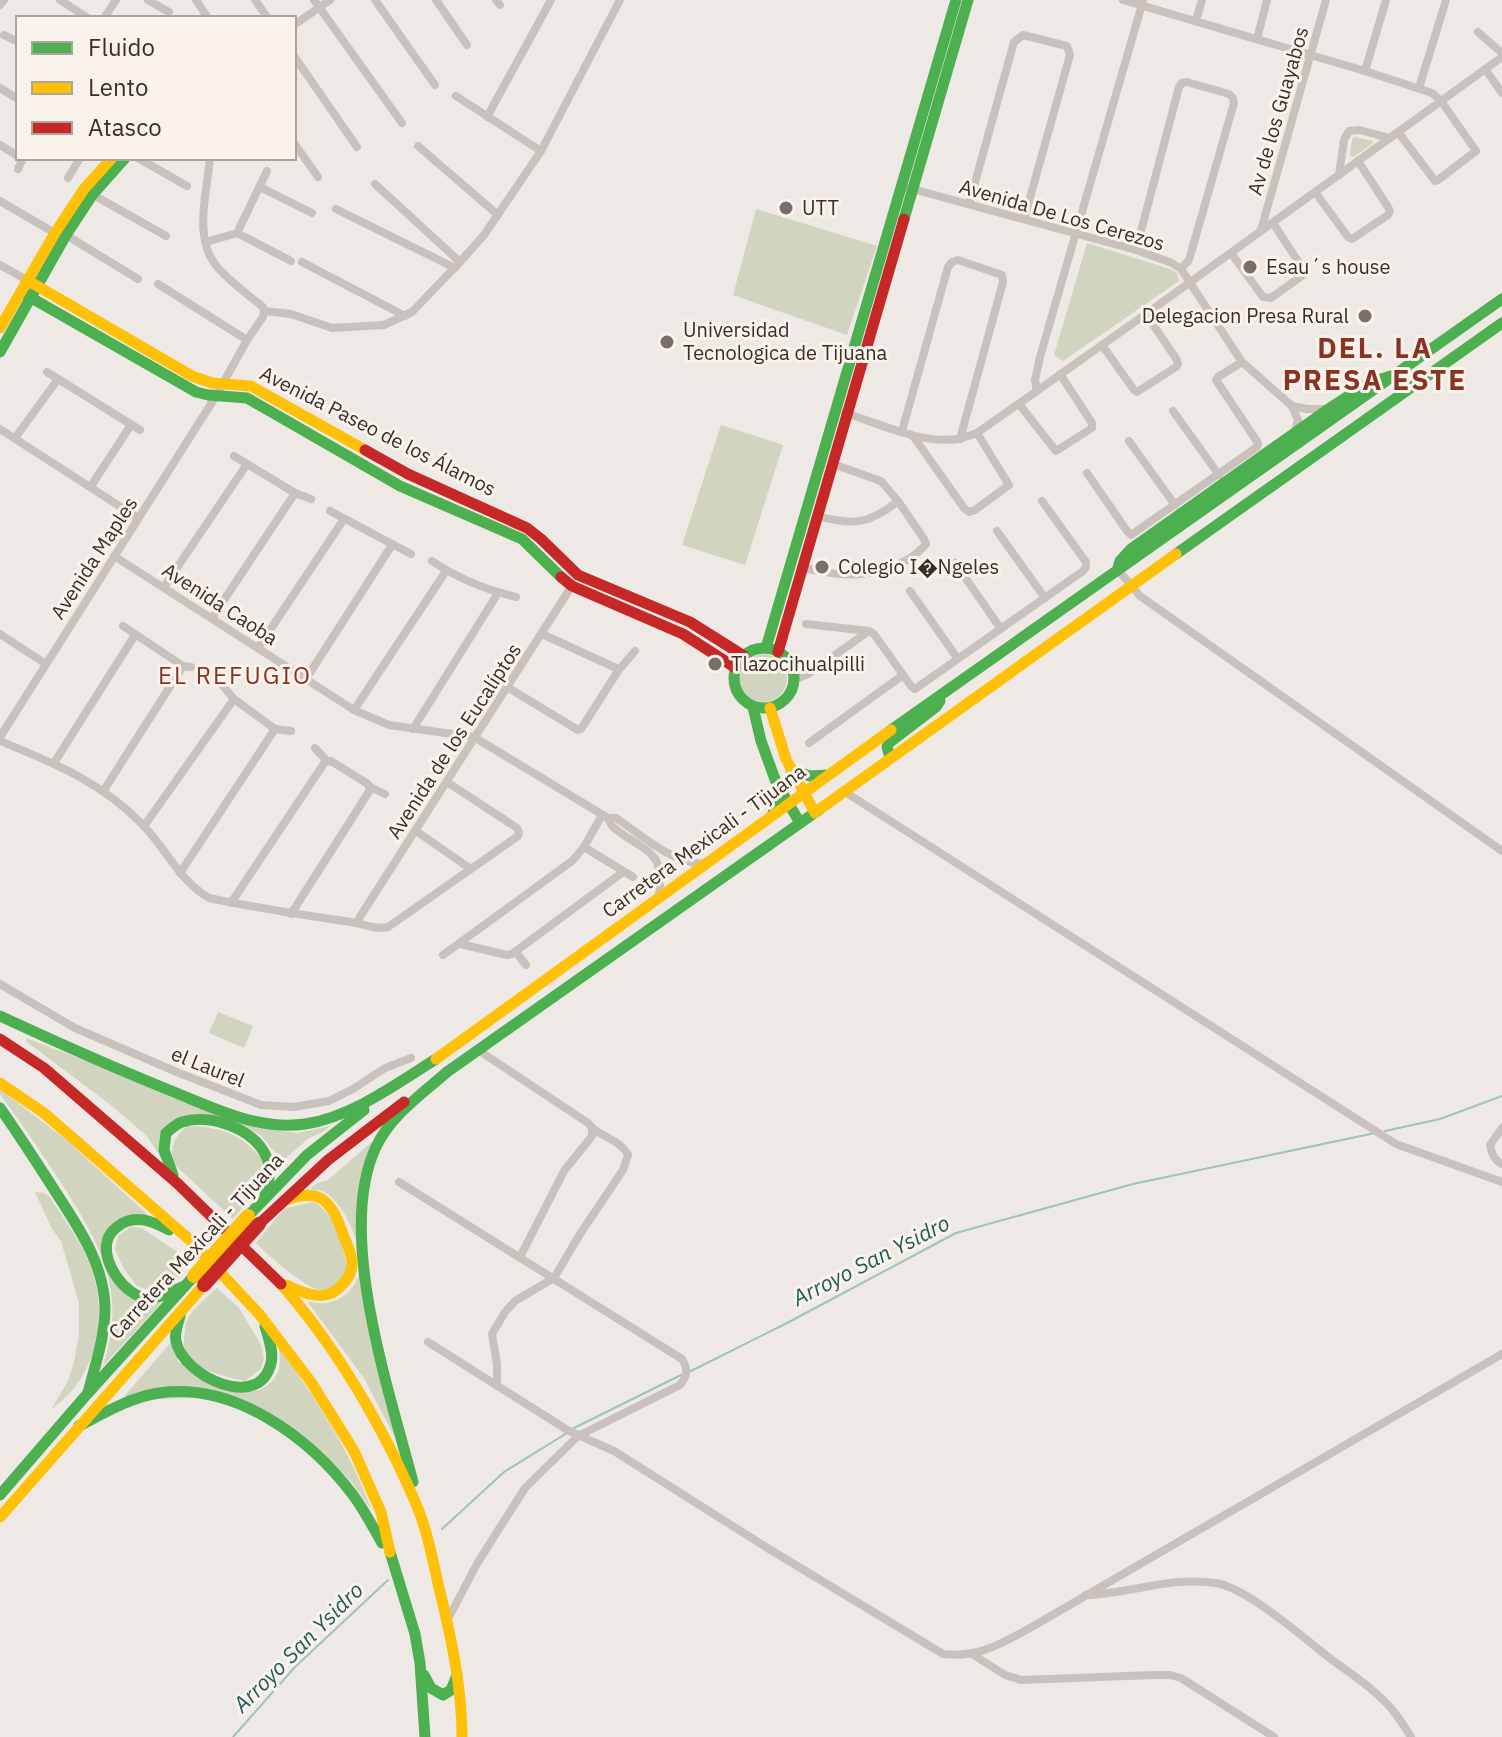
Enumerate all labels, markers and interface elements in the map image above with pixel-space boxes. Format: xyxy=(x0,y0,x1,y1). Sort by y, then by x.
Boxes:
legend xyxy=(16,16,296,160)
street label: Av de los Guayabos xyxy=(1241,23,1314,198)
text: Fluido xyxy=(88,31,155,63)
text: Lento xyxy=(88,71,148,103)
text: Atasco xyxy=(88,111,162,143)
street label: Avenida De Los Cerezos xyxy=(956,172,1168,257)
place label: UTT xyxy=(802,194,839,221)
marker: UTT xyxy=(777,199,795,217)
place label: Esau´s house xyxy=(1266,253,1391,280)
marker: Esau´s house xyxy=(1241,258,1259,276)
place label: Delegacion Presa Rural xyxy=(1142,302,1349,329)
marker: Delegacion Presa Rural xyxy=(1356,307,1374,325)
place label: Universidad Tecnologica de Tijuana xyxy=(683,316,888,366)
district label: DEL. LA PRESA ESTE xyxy=(1283,329,1467,398)
marker: Universidad Tecnologica de Tijuana xyxy=(658,333,676,351)
street label: Avenida Paseo de los Álamos xyxy=(256,359,501,502)
street label: Avenida Maples xyxy=(44,491,143,624)
place label: Colegio I�Ngeles xyxy=(838,553,999,580)
street label: Avenida Caoba xyxy=(157,556,284,651)
marker: Colegio I�Ngeles xyxy=(813,558,831,576)
street label: Avenida de los Eucalíptos xyxy=(380,638,527,844)
place label: Tlazocihualpilli xyxy=(731,650,865,677)
marker: Tlazocihualpilli xyxy=(706,655,724,673)
district label: EL REFUGIO xyxy=(158,659,312,691)
street label: Carretera Mexicali - Tijuana xyxy=(596,757,811,924)
street label: el Laurel xyxy=(168,1040,249,1093)
street label: Carretera Mexicali - Tijuana xyxy=(102,1146,289,1345)
water label: Arroyo San Ysidro xyxy=(786,1207,954,1312)
water label: Arroyo San Ysidro xyxy=(226,1575,369,1719)

